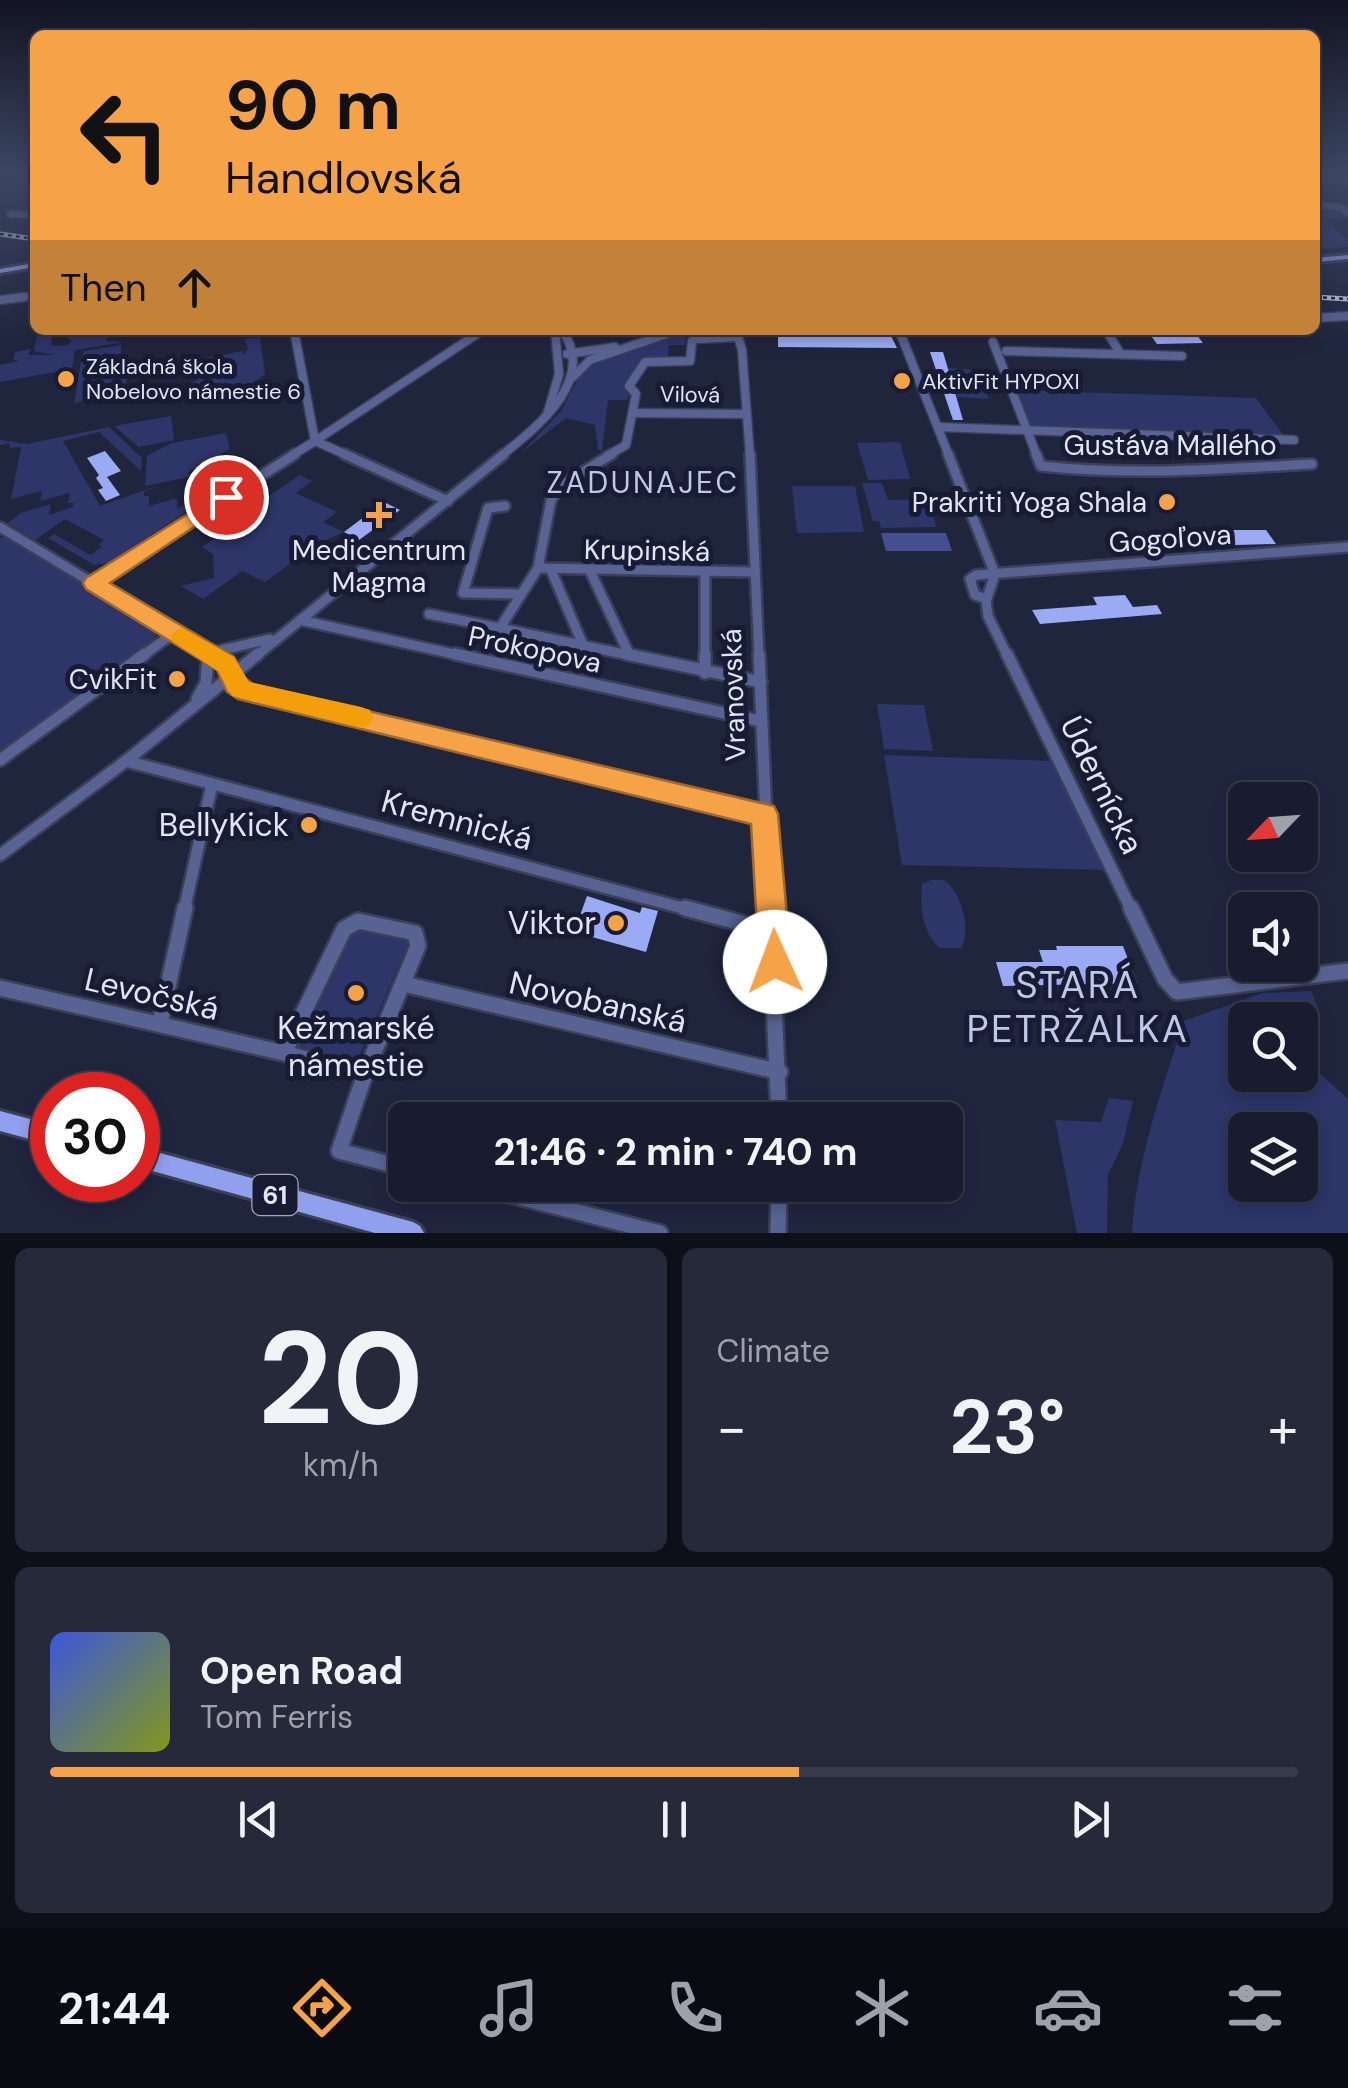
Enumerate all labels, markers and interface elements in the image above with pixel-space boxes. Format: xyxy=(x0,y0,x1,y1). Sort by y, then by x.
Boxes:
text: 90 m xyxy=(225,60,401,151)
icon: left xyxy=(60,70,190,200)
text: Handlovská xyxy=(225,148,462,207)
icon: ahead xyxy=(167,260,222,315)
text: Then xyxy=(60,263,147,313)
place label: Základná škola Nobelovo námestie 6 xyxy=(86,352,301,406)
place label: AktivFit HYPOXI xyxy=(922,367,1080,396)
marker: Základná škola Nobelovo námestie 6 xyxy=(55,368,77,390)
marker: AktivFit HYPOXI xyxy=(891,370,913,392)
street label: Vilová xyxy=(660,379,720,410)
street label: Gustáva Mallého xyxy=(1064,427,1277,464)
pin xyxy=(184,455,269,540)
district label: ZADUNAJEC xyxy=(546,463,740,502)
icon: arrive xyxy=(199,470,254,525)
place label: Prakriti Yoga Shala xyxy=(912,484,1147,521)
marker: Prakriti Yoga Shala xyxy=(1156,491,1178,513)
marker: Medicentrum Magma xyxy=(366,502,392,528)
street label: Gogoľova xyxy=(1108,516,1233,561)
street label: Krupinská xyxy=(583,531,710,570)
place label: Medicentrum Magma xyxy=(292,532,466,601)
street label: Prokopova xyxy=(465,617,605,682)
street label: Vranovská xyxy=(713,628,754,762)
place label: CvikFit xyxy=(69,661,157,698)
marker: CvikFit xyxy=(166,668,188,690)
street label: Údernícka xyxy=(1051,709,1153,861)
street label: Kremnická xyxy=(377,780,537,860)
north arrow xyxy=(1228,782,1318,872)
map controls xyxy=(1228,782,1318,1202)
place label: BellyKick xyxy=(159,804,289,846)
marker: BellyKick xyxy=(298,814,320,836)
button: sound xyxy=(1228,892,1318,982)
place label: Viktor xyxy=(508,902,596,944)
position arrow xyxy=(723,910,827,1014)
marker: Viktor xyxy=(605,912,627,934)
street label: Levočská xyxy=(81,958,223,1030)
district label: STARÁ PETRŽALKA xyxy=(966,960,1190,1054)
street label: Novobanská xyxy=(505,961,691,1043)
marker: Kežmarské námestie xyxy=(345,982,367,1004)
button: search xyxy=(1228,1002,1318,1092)
place label: Kežmarské námestie xyxy=(277,1007,435,1086)
speed limit sign: 30 xyxy=(30,1072,160,1202)
button: layers xyxy=(1228,1112,1318,1202)
text: 21:46 · 2 min · 740 m xyxy=(493,1127,858,1177)
road number: 61 xyxy=(252,1175,298,1215)
text: 20 xyxy=(258,1294,424,1463)
text: Climate xyxy=(717,1330,830,1372)
text: 23° xyxy=(949,1379,1065,1476)
text: − xyxy=(717,1392,747,1464)
text: + xyxy=(1268,1392,1298,1464)
text: km/h xyxy=(303,1444,379,1486)
text: Open Road xyxy=(200,1646,403,1696)
text: Tom Ferris xyxy=(200,1696,353,1738)
icon: previous xyxy=(231,1792,286,1847)
icon: pause xyxy=(647,1792,702,1847)
icon: next xyxy=(1063,1792,1118,1847)
icon: directions xyxy=(287,1973,357,2043)
icon: music xyxy=(474,1973,544,2043)
icon: phone xyxy=(660,1973,730,2043)
icon: climate xyxy=(847,1973,917,2043)
icon: car xyxy=(1033,1973,1103,2043)
icon: filters xyxy=(1220,1973,1290,2043)
text: 21:44 xyxy=(58,1979,171,2038)

